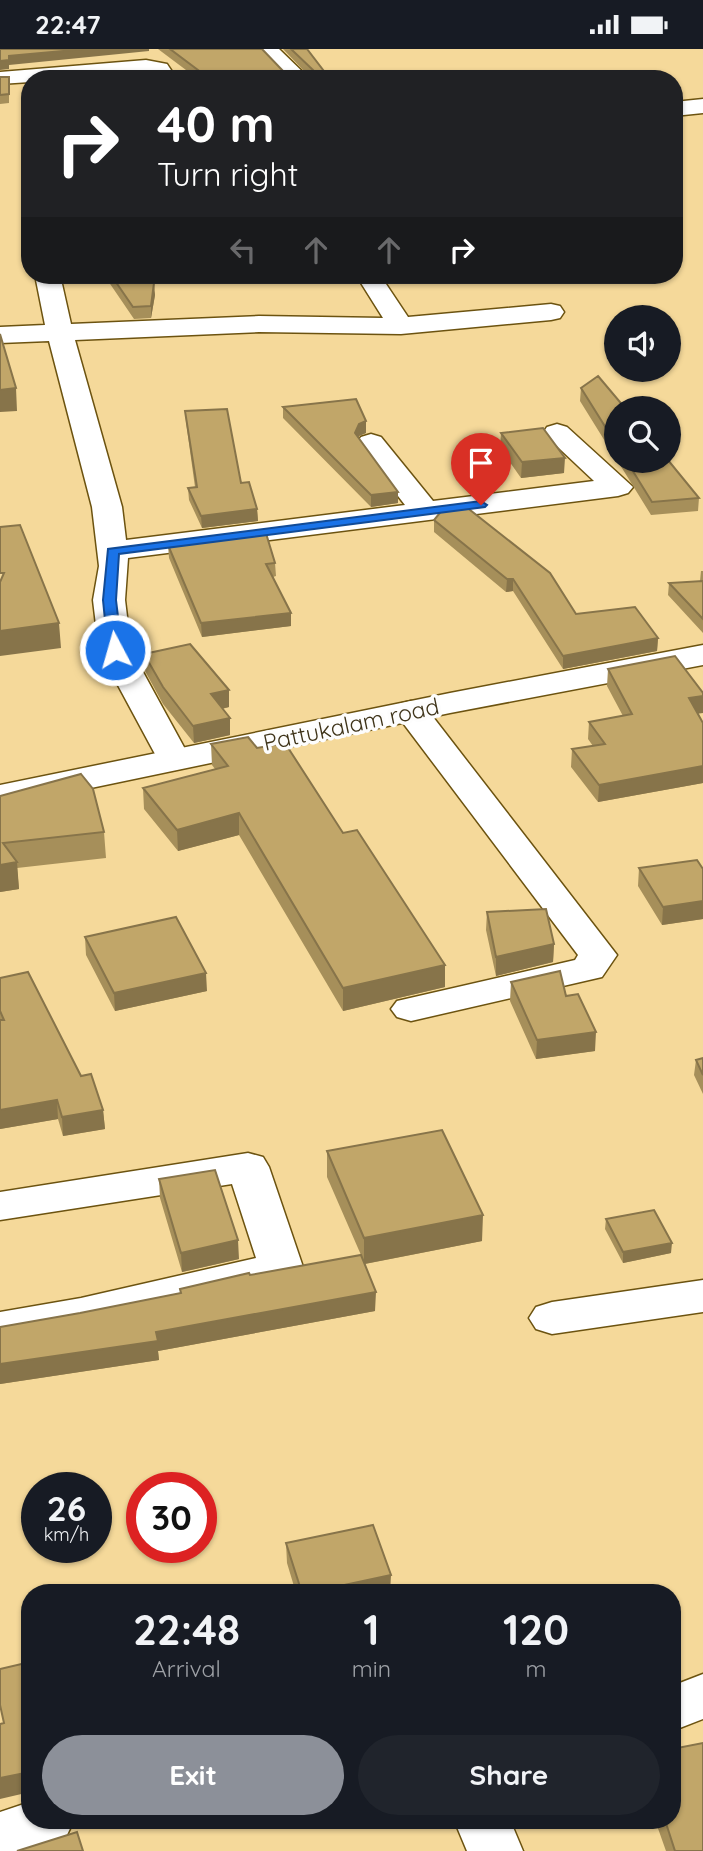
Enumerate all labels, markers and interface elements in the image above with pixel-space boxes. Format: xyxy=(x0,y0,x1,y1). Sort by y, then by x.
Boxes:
text: 22:47 xyxy=(35,8,100,41)
text: 40 m xyxy=(157,93,275,154)
icon: right xyxy=(42,98,133,189)
text: Turn right xyxy=(157,154,298,194)
icon: left xyxy=(224,231,262,269)
icon: ahead xyxy=(297,231,335,269)
icon: ahead xyxy=(370,231,408,269)
icon: right xyxy=(443,231,481,269)
map controls xyxy=(604,305,681,473)
button: sound xyxy=(604,305,681,382)
button: search xyxy=(604,396,681,473)
pin xyxy=(451,433,511,505)
icon: arrive xyxy=(462,444,500,482)
position arrow xyxy=(78,613,152,687)
street label: Pattukalam road xyxy=(260,691,442,757)
speed limit sign: 30 xyxy=(126,1472,217,1563)
text: 26 xyxy=(47,1486,86,1530)
text: km/h xyxy=(44,1523,89,1546)
text: 22:48 xyxy=(133,1603,240,1656)
text: 1 xyxy=(363,1603,380,1656)
text: 120 xyxy=(503,1603,569,1656)
text: Arrival xyxy=(152,1654,221,1683)
text: min xyxy=(352,1654,391,1683)
text: m xyxy=(526,1654,547,1683)
button: Exit xyxy=(42,1735,344,1815)
button: Share xyxy=(358,1735,660,1815)

